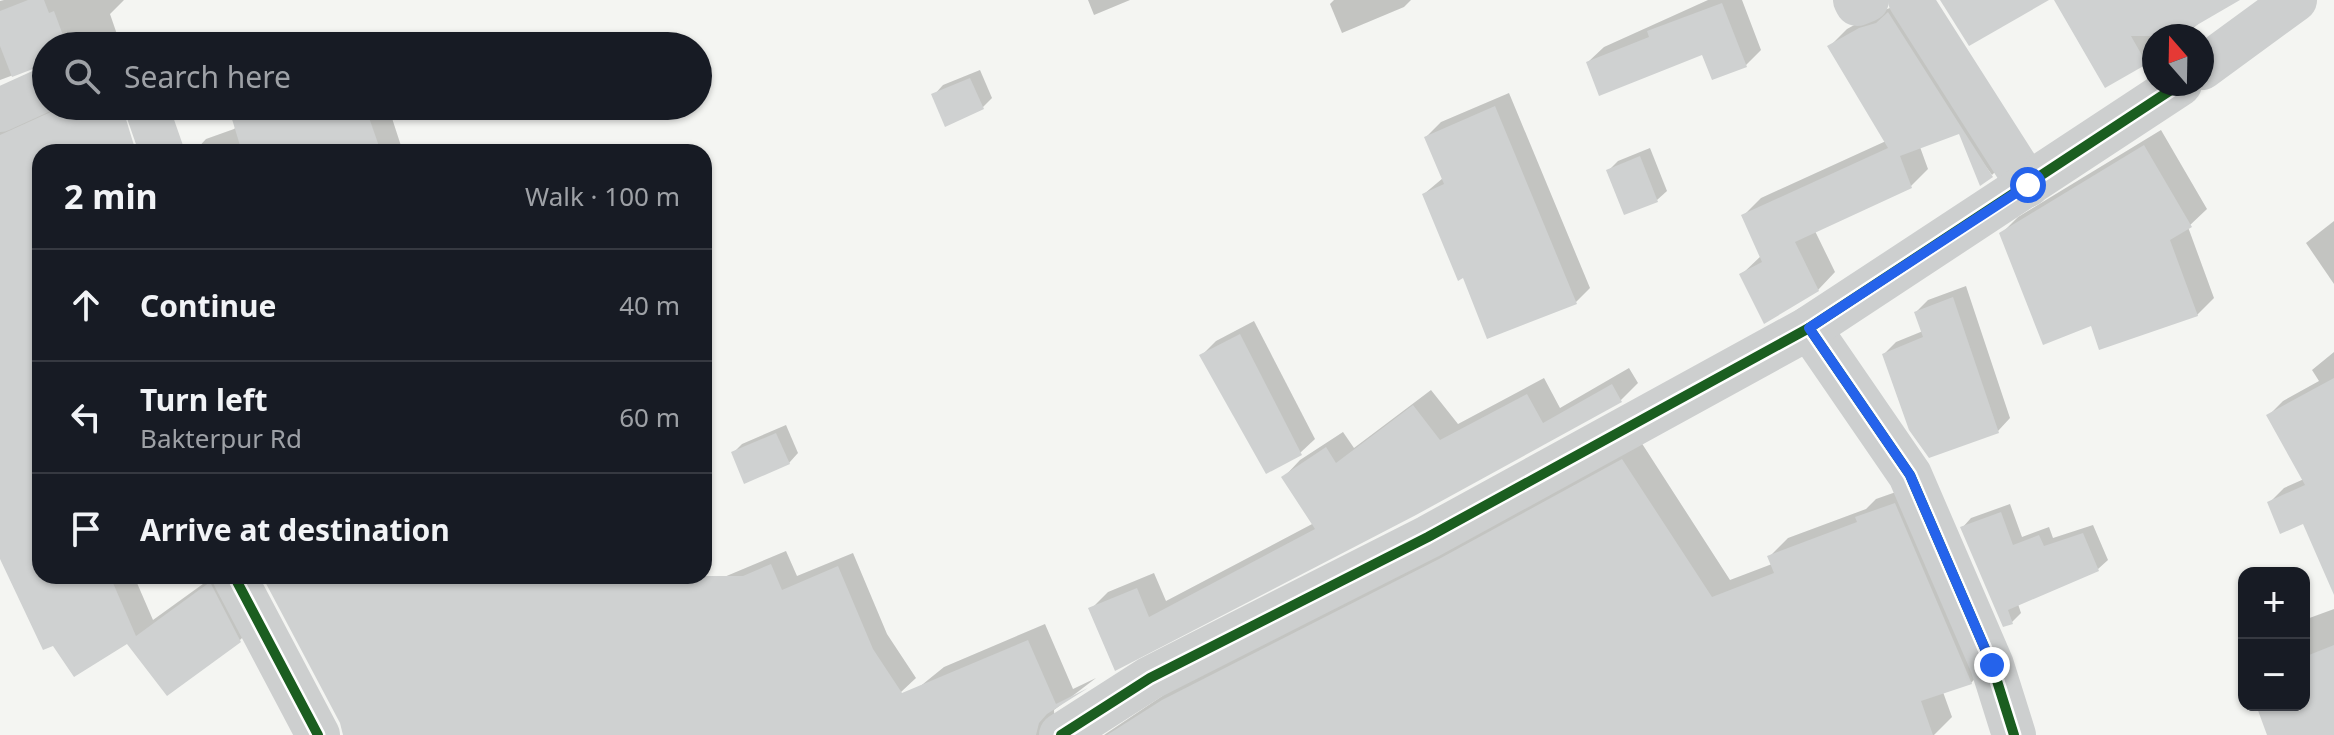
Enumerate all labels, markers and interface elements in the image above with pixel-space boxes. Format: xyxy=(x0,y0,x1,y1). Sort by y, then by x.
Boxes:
north arrow xyxy=(2142,24,2214,96)
search box xyxy=(32,32,712,120)
icon: search xyxy=(60,54,104,98)
text: Search here xyxy=(124,56,291,97)
route start xyxy=(2010,167,2046,203)
text: 2 min xyxy=(64,173,158,219)
text: Walk · 100 m xyxy=(525,178,680,214)
icon: ahead xyxy=(64,283,108,327)
text: Continue xyxy=(140,285,276,326)
text: 40 m xyxy=(619,287,680,323)
text: Turn left xyxy=(140,379,268,420)
icon: left xyxy=(64,395,108,439)
text: 60 m xyxy=(619,399,680,435)
text: Bakterpur Rd xyxy=(140,420,302,456)
icon: arrive xyxy=(64,507,108,551)
text: Arrive at destination xyxy=(140,509,450,550)
map controls xyxy=(2238,567,2310,711)
button: + xyxy=(2238,567,2310,639)
button: − xyxy=(2238,639,2310,711)
route end xyxy=(1974,647,2010,683)

